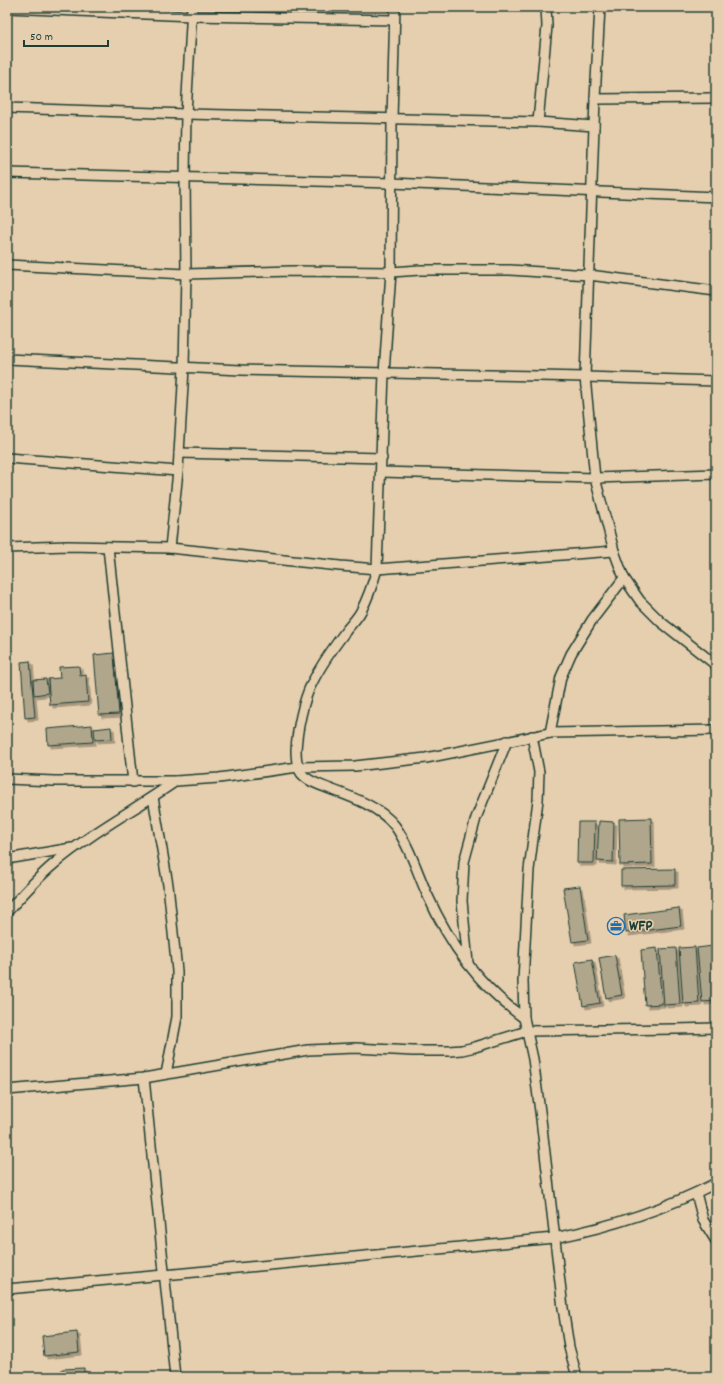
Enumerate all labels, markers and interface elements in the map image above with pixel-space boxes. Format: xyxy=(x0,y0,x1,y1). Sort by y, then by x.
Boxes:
scale bar xyxy=(24,22,108,48)
text: 50 m xyxy=(30,29,53,46)
place label: WFP xyxy=(629,915,653,938)
office icon: WFP xyxy=(606,916,626,936)

